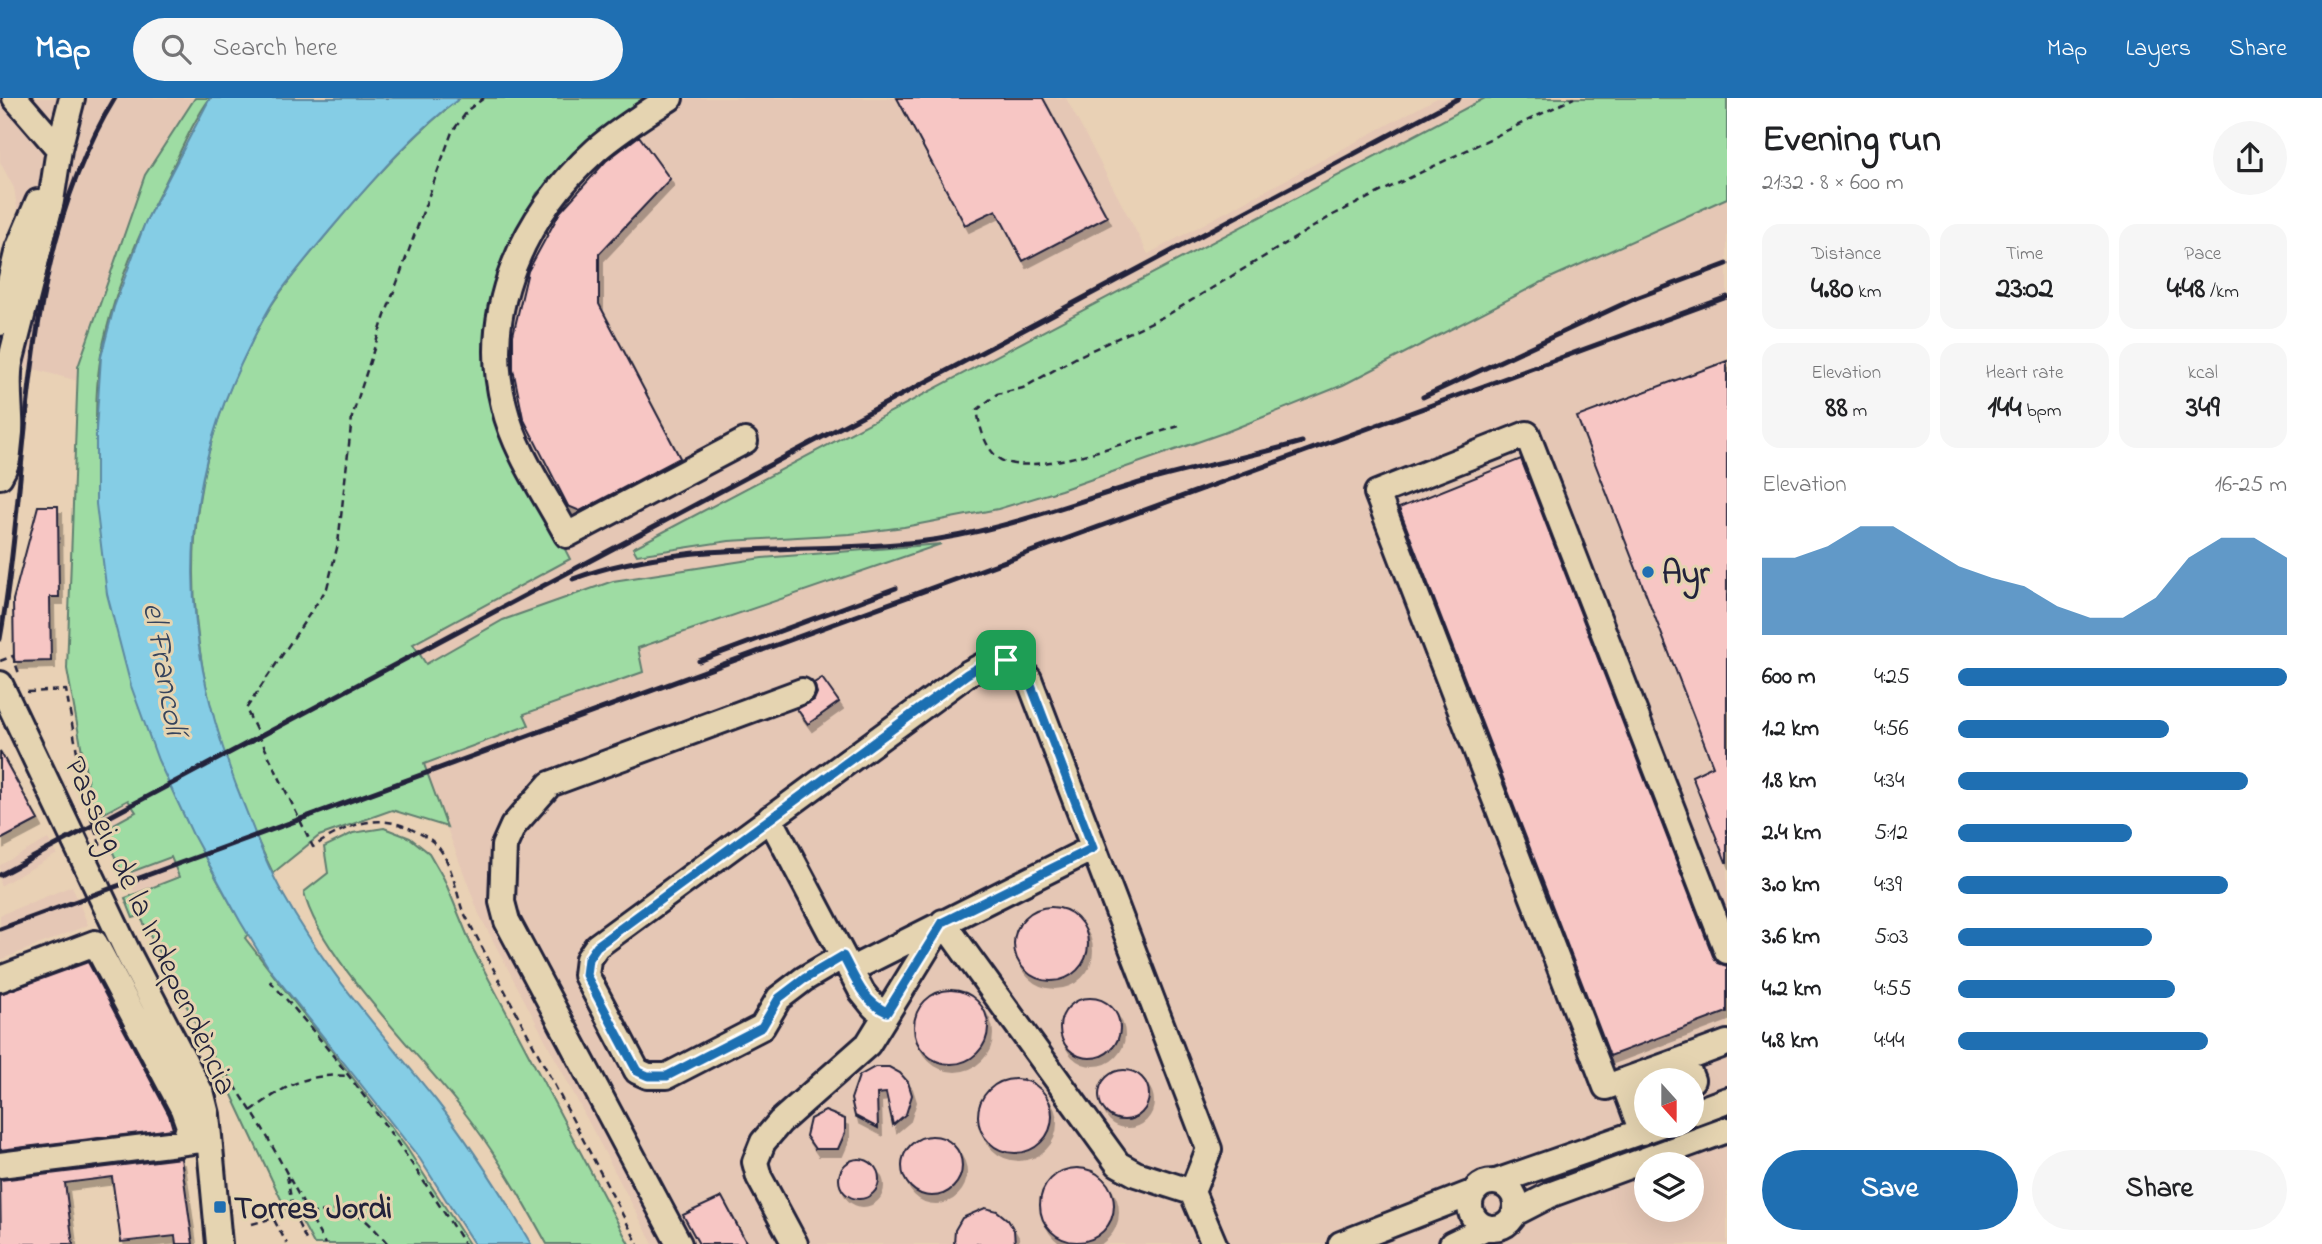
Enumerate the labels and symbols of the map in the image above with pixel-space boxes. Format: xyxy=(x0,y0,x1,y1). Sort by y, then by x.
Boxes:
place label: Ayr xyxy=(1662,552,1711,600)
marker: Ayr xyxy=(1640,564,1656,580)
water label: el Francolí xyxy=(128,599,199,744)
pin xyxy=(976,630,1036,690)
street label: Passeig de la Independència xyxy=(50,750,248,1103)
north arrow xyxy=(1634,1068,1704,1138)
place label: Torres Jordi xyxy=(234,1187,392,1234)
marker: Torres Jordi xyxy=(212,1199,228,1215)

